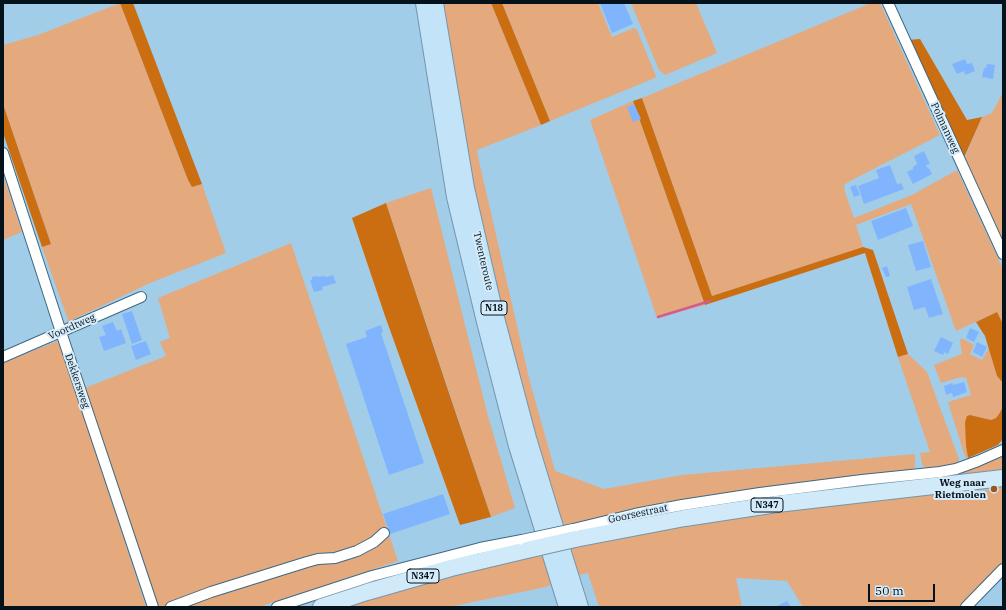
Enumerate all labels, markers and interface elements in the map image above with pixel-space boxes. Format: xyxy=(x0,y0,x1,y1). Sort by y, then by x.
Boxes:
street label: Polmanweg xyxy=(928,101,962,155)
street label: Twenteroute xyxy=(470,230,496,292)
road number: N18 xyxy=(481,301,507,315)
street label: Voordtweg xyxy=(47,311,97,343)
street label: Dekkersweg xyxy=(62,352,92,410)
place label: Weg naar Rietmolen xyxy=(935,477,986,500)
marker: Weg naar Rietmolen xyxy=(989,484,999,494)
road number: N347 xyxy=(751,498,783,512)
street label: Goorsestraat xyxy=(607,502,669,526)
road number: N347 xyxy=(407,569,439,583)
scale bar xyxy=(870,576,937,602)
text: 50 m xyxy=(875,583,904,598)

